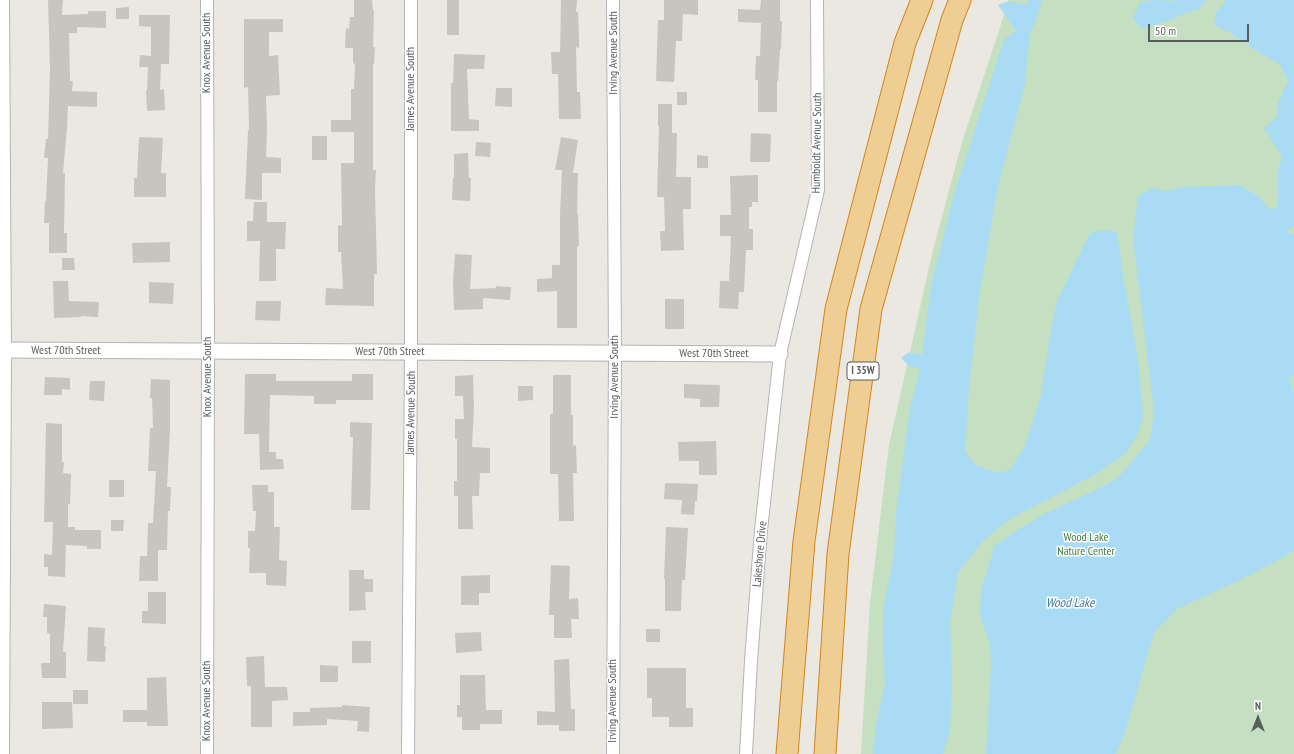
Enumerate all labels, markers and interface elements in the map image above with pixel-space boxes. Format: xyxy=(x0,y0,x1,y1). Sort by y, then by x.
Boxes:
street label: Irving Avenue South xyxy=(607,11,621,95)
street label: Knox Avenue South xyxy=(200,13,214,93)
scale bar xyxy=(1150,16,1251,42)
text: 50 m xyxy=(1155,23,1176,38)
street label: James Avenue South xyxy=(404,47,418,131)
street label: Humboldt Avenue South xyxy=(809,93,825,193)
street label: Irving Avenue South xyxy=(608,335,622,419)
street label: Knox Avenue South xyxy=(201,337,215,417)
street label: West 70th Street xyxy=(31,344,101,358)
street label: West 70th Street xyxy=(355,345,425,359)
street label: West 70th Street xyxy=(679,347,749,361)
road number: I 35W xyxy=(847,362,879,380)
street label: James Avenue South xyxy=(403,371,419,455)
street label: Lakeshore Drive xyxy=(750,520,770,588)
park label: Wood Lake Nature Center xyxy=(1057,531,1115,559)
water label: Wood Lake xyxy=(1046,595,1094,611)
street label: Irving Avenue South xyxy=(606,659,620,743)
street label: Knox Avenue South xyxy=(200,661,214,741)
north arrow xyxy=(1238,698,1278,738)
text: N xyxy=(1255,699,1261,713)

